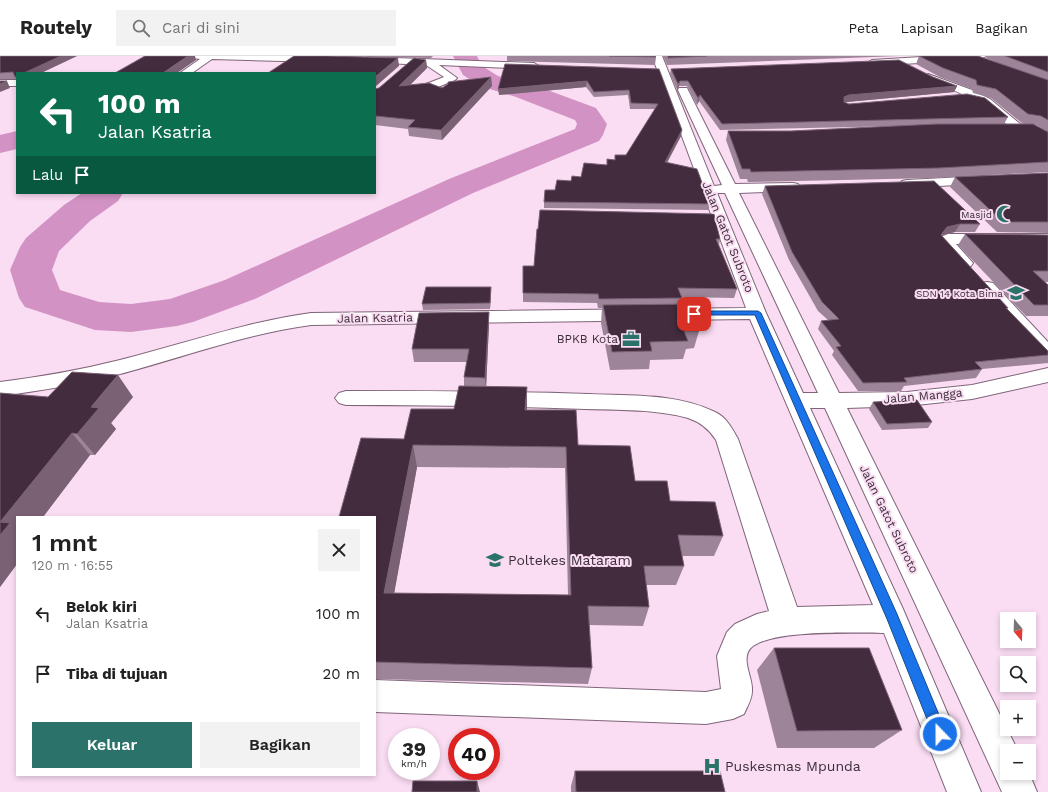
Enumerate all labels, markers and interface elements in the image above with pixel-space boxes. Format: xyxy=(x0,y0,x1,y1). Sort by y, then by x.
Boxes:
search box xyxy=(116,10,396,46)
text: Routely xyxy=(20,16,92,39)
icon: search xyxy=(130,17,152,39)
text: Cari di sini xyxy=(162,19,240,37)
text: Peta xyxy=(849,20,879,36)
text: Lapisan xyxy=(901,20,953,36)
text: Bagikan xyxy=(975,20,1028,36)
text: 100 m xyxy=(98,87,181,120)
icon: left xyxy=(32,88,84,140)
text: Jalan Ksatria xyxy=(98,121,212,142)
icon: arrive xyxy=(71,164,93,186)
text: Lalu xyxy=(32,166,63,184)
street label: Jalan Gatot Subroto xyxy=(699,179,757,295)
mosque icon: Masjid xyxy=(995,204,1015,224)
place label: Masjid xyxy=(961,209,992,220)
school or university icon: SDN 14 Kota Bima xyxy=(1006,283,1026,303)
place label: SDN 14 Kota Bima xyxy=(916,288,1003,299)
pin xyxy=(677,297,711,331)
icon: arrive xyxy=(683,303,705,325)
street label: Jalan Ksatria xyxy=(337,310,413,326)
office icon: BPKB Kota xyxy=(621,329,641,349)
place label: BPKB Kota xyxy=(557,332,618,346)
street label: Jalan Mangga xyxy=(883,386,963,406)
street label: Jalan Gatot Subroto xyxy=(857,463,921,575)
text: 1 mnt xyxy=(32,529,97,557)
button: close xyxy=(318,529,360,571)
school or university icon: Poltekes Mataram xyxy=(485,550,505,570)
place label: Poltekes Mataram xyxy=(508,552,631,568)
text: 120 m · 16:55 xyxy=(32,558,113,573)
text: Belok kiri xyxy=(66,598,137,616)
icon: left xyxy=(32,603,54,625)
text: 100 m xyxy=(316,605,360,623)
north arrow xyxy=(1000,612,1036,648)
map controls xyxy=(1000,612,1036,780)
text: Jalan Ksatria xyxy=(66,616,148,631)
button: search xyxy=(1000,656,1036,692)
icon: arrive xyxy=(32,663,54,685)
text: Tiba di tujuan xyxy=(66,665,168,683)
text: 20 m xyxy=(323,665,360,683)
button: + xyxy=(1000,700,1036,736)
position arrow xyxy=(919,713,961,755)
button: Keluar xyxy=(32,722,192,768)
button: Bagikan xyxy=(200,722,360,768)
speed limit sign: 40 xyxy=(448,728,500,780)
text: 39 xyxy=(402,737,426,761)
button: − xyxy=(1000,744,1036,780)
hospital icon: Puskesmas Mpunda xyxy=(702,756,722,776)
text: km/h xyxy=(401,758,427,769)
place label: Puskesmas Mpunda xyxy=(725,758,861,774)

